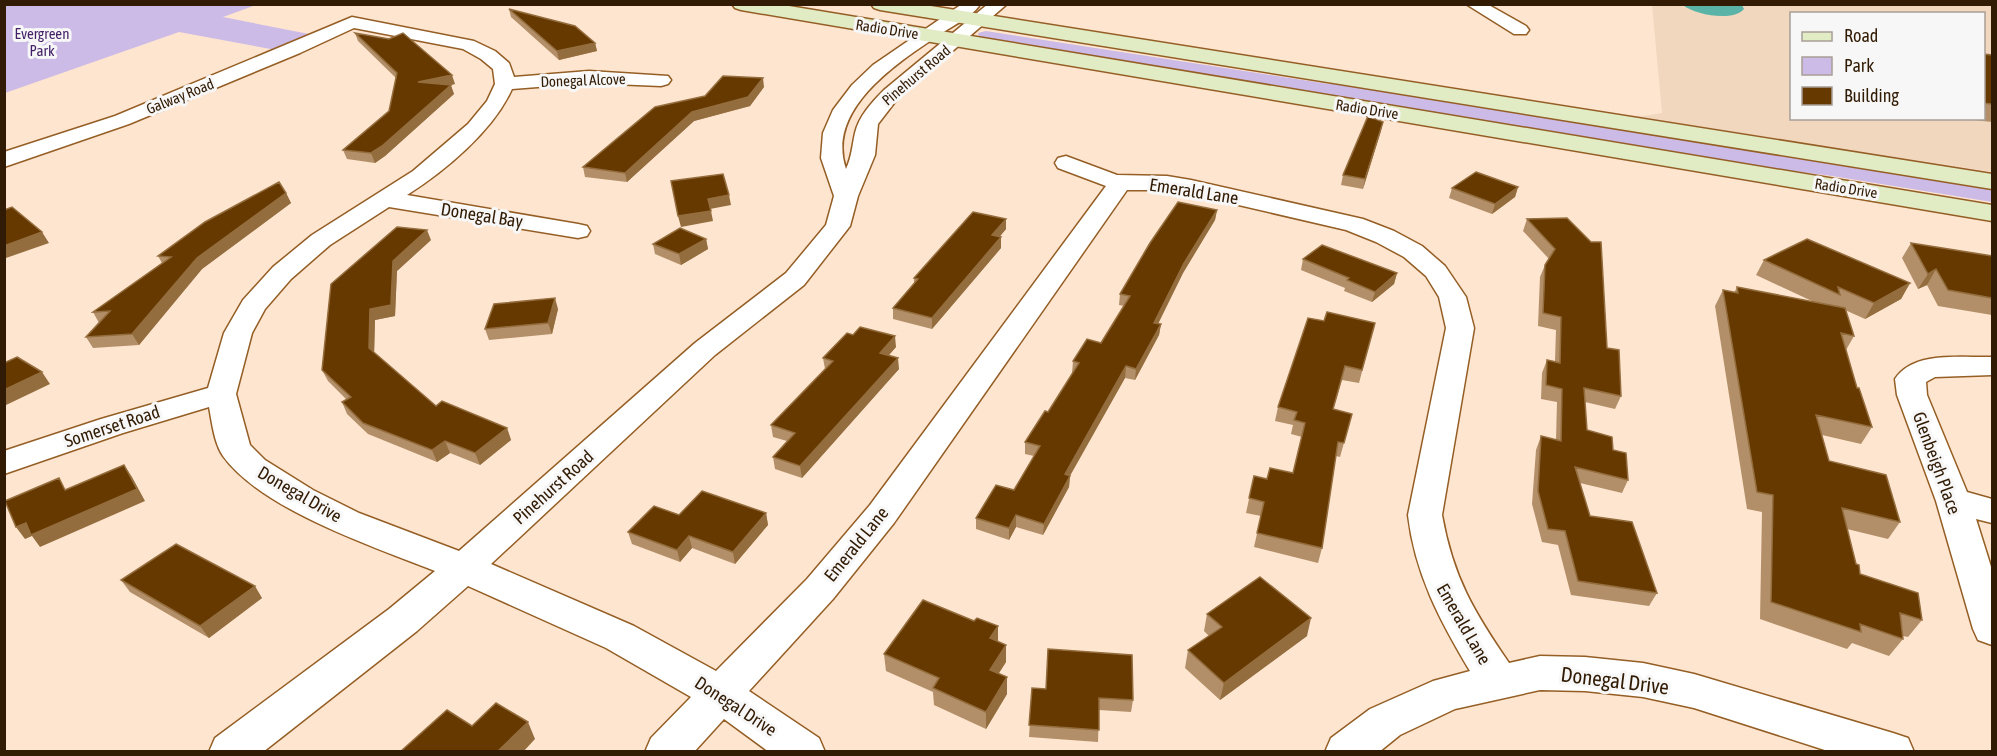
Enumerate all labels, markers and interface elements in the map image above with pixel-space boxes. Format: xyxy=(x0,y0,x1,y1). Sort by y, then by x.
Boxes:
legend xyxy=(1790,12,1985,120)
street label: Radio Drive xyxy=(854,16,920,42)
park label: Evergreen Park xyxy=(15,25,69,59)
text: Road xyxy=(1844,25,1878,46)
street label: Pinehurst Road xyxy=(878,42,954,108)
text: Park xyxy=(1844,55,1874,76)
street label: Donegal Alcove xyxy=(540,70,626,90)
street label: Galway Road xyxy=(144,75,216,117)
text: Building xyxy=(1844,85,1899,106)
street label: Radio Drive xyxy=(1334,96,1400,122)
street label: Emerald Lane xyxy=(1148,174,1240,208)
street label: Radio Drive xyxy=(1813,175,1879,201)
street label: Donegal Bay xyxy=(439,198,525,232)
street label: Somerset Road xyxy=(62,401,162,451)
street label: Glenbeigh Place xyxy=(1909,409,1965,517)
street label: Pinehurst Road xyxy=(509,446,597,528)
street label: Donegal Drive xyxy=(254,462,346,526)
street label: Emerald Lane xyxy=(820,502,892,586)
street label: Emerald Lane xyxy=(1432,580,1496,668)
street label: Donegal Drive xyxy=(1559,661,1671,699)
street label: Donegal Drive xyxy=(691,672,781,740)

